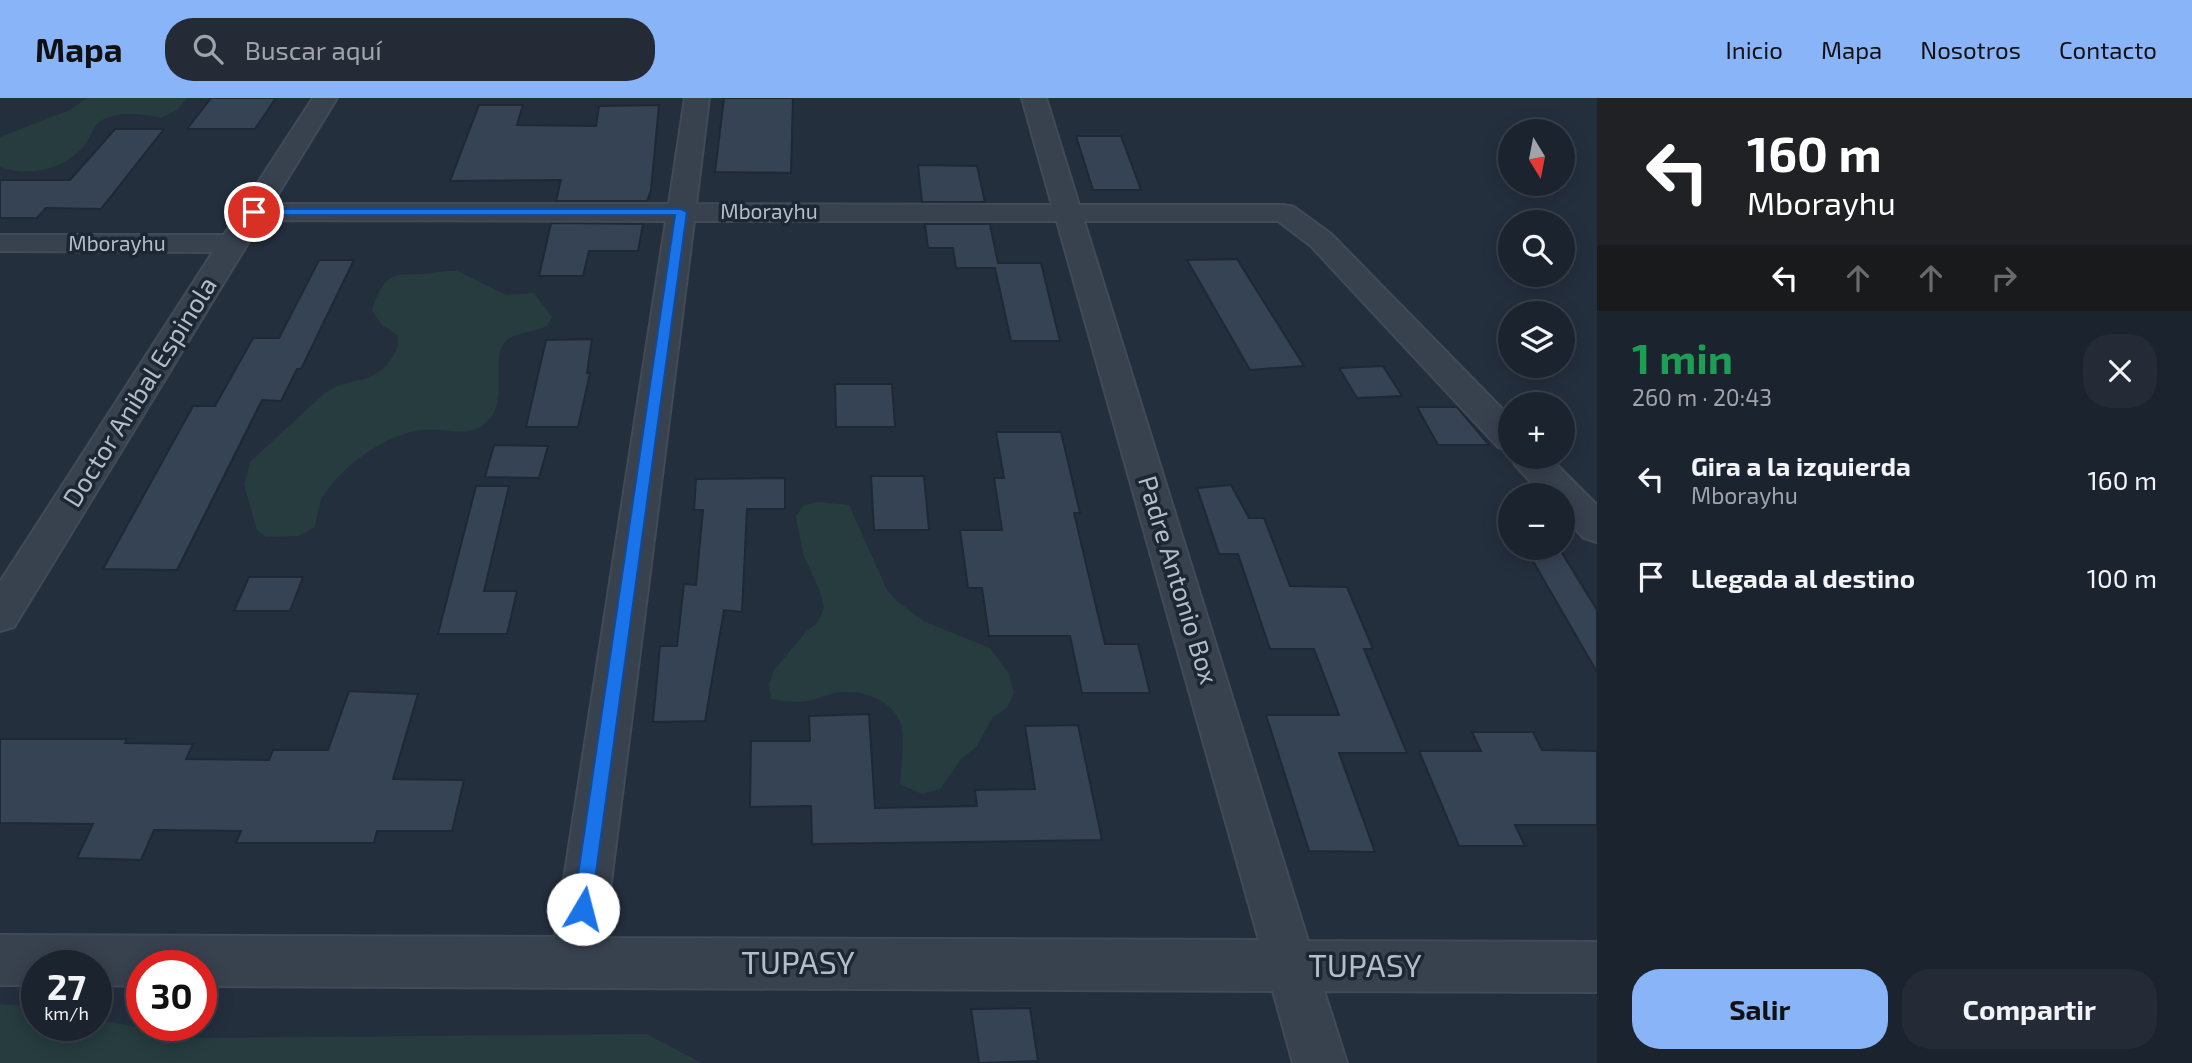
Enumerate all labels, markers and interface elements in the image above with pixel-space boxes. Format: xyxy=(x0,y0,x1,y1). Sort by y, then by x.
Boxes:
search box xyxy=(165,18,655,81)
text: Mapa xyxy=(35,29,123,69)
icon: search xyxy=(189,30,227,68)
text: Buscar aquí xyxy=(245,34,382,65)
text: Inicio xyxy=(1725,35,1783,64)
text: Mapa xyxy=(1821,35,1882,64)
text: Nosotros xyxy=(1920,35,2021,64)
text: Contacto xyxy=(2059,35,2157,64)
north arrow xyxy=(1498,119,1575,196)
map controls xyxy=(1498,119,1575,560)
text: 160 m xyxy=(1747,123,1882,182)
icon: left xyxy=(1632,126,1723,217)
pin xyxy=(224,182,284,242)
text: Mborayhu xyxy=(1747,183,1896,221)
icon: arrive xyxy=(235,193,273,231)
street label: Mborayhu xyxy=(720,198,818,223)
button: search xyxy=(1498,210,1575,287)
street label: Mborayhu xyxy=(68,230,166,255)
icon: left xyxy=(1766,259,1804,297)
icon: ahead xyxy=(1839,259,1877,297)
icon: ahead xyxy=(1912,259,1950,297)
icon: right xyxy=(1985,259,2023,297)
street label: Doctor Anibal Espinola xyxy=(55,270,222,512)
button: layers xyxy=(1498,301,1575,378)
text: 1 min xyxy=(1632,332,1733,382)
button: close xyxy=(2083,334,2157,408)
text: 260 m · 20:43 xyxy=(1632,383,1772,411)
button: + xyxy=(1498,392,1575,469)
text: Gira a la izquierda xyxy=(1691,450,1911,481)
icon: left xyxy=(1632,460,1670,498)
text: 160 m xyxy=(2088,464,2157,495)
street label: Padre Antonio Box xyxy=(1133,472,1226,688)
text: Mborayhu xyxy=(1691,481,1798,509)
button: − xyxy=(1498,483,1575,560)
icon: arrive xyxy=(1632,558,1670,596)
text: Llegada al destino xyxy=(1691,562,1915,593)
text: 100 m xyxy=(2087,562,2157,593)
position arrow xyxy=(546,872,620,946)
street label: TUPASY xyxy=(741,942,855,980)
street label: TUPASY xyxy=(1308,945,1422,983)
speed limit sign: 30 xyxy=(126,950,217,1041)
text: 27 xyxy=(47,965,86,1007)
button: Salir xyxy=(1632,969,1888,1049)
button: Compartir xyxy=(1902,969,2157,1049)
text: km/h xyxy=(44,1002,89,1024)

